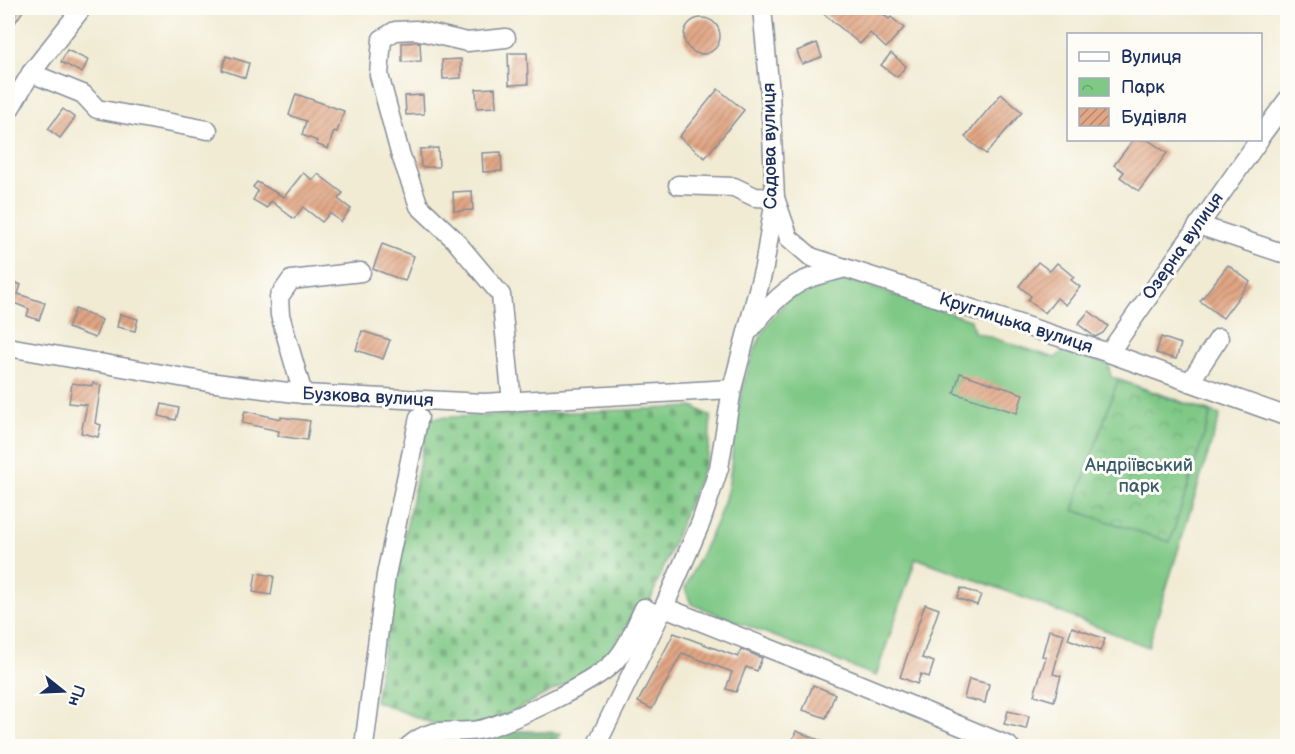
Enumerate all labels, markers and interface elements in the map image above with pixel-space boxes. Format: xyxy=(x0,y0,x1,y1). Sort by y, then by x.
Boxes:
legend xyxy=(1067,33,1262,141)
text: Вулиця xyxy=(1121,47,1182,68)
text: Парк xyxy=(1121,77,1165,98)
street label: Садова вулиця xyxy=(758,82,782,210)
text: Будівля xyxy=(1121,107,1187,128)
street label: Озерна вулиця xyxy=(1138,188,1228,304)
street label: Круглицька вулиця xyxy=(937,288,1095,358)
street label: Бузкова вулиця xyxy=(302,383,434,411)
park label: Андріївський парк xyxy=(1084,455,1193,497)
north arrow xyxy=(33,661,93,721)
text: Пн xyxy=(64,682,88,708)

